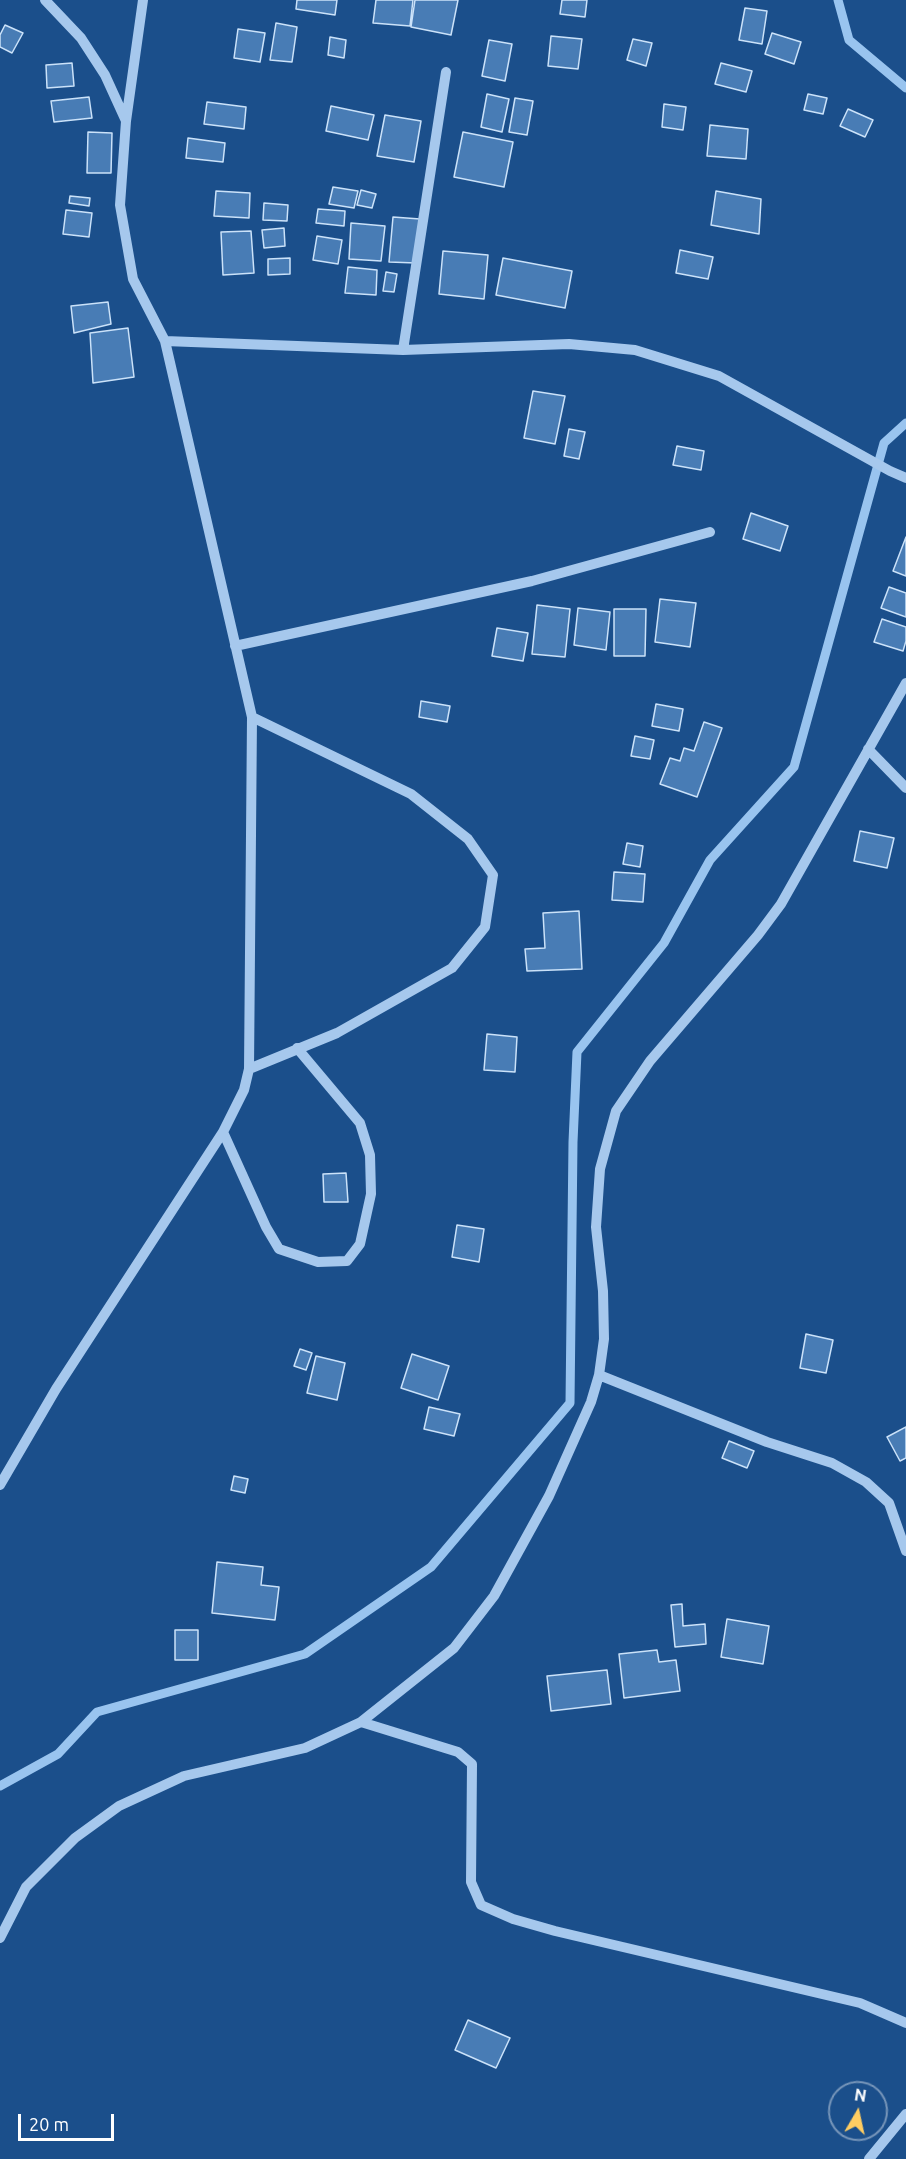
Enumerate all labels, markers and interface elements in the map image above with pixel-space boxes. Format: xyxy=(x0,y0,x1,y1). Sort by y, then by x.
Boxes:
north arrow xyxy=(828,2081,888,2141)
text: N xyxy=(853,2085,868,2105)
scale bar xyxy=(21,2102,117,2140)
text: 20 m xyxy=(29,2114,69,2134)

